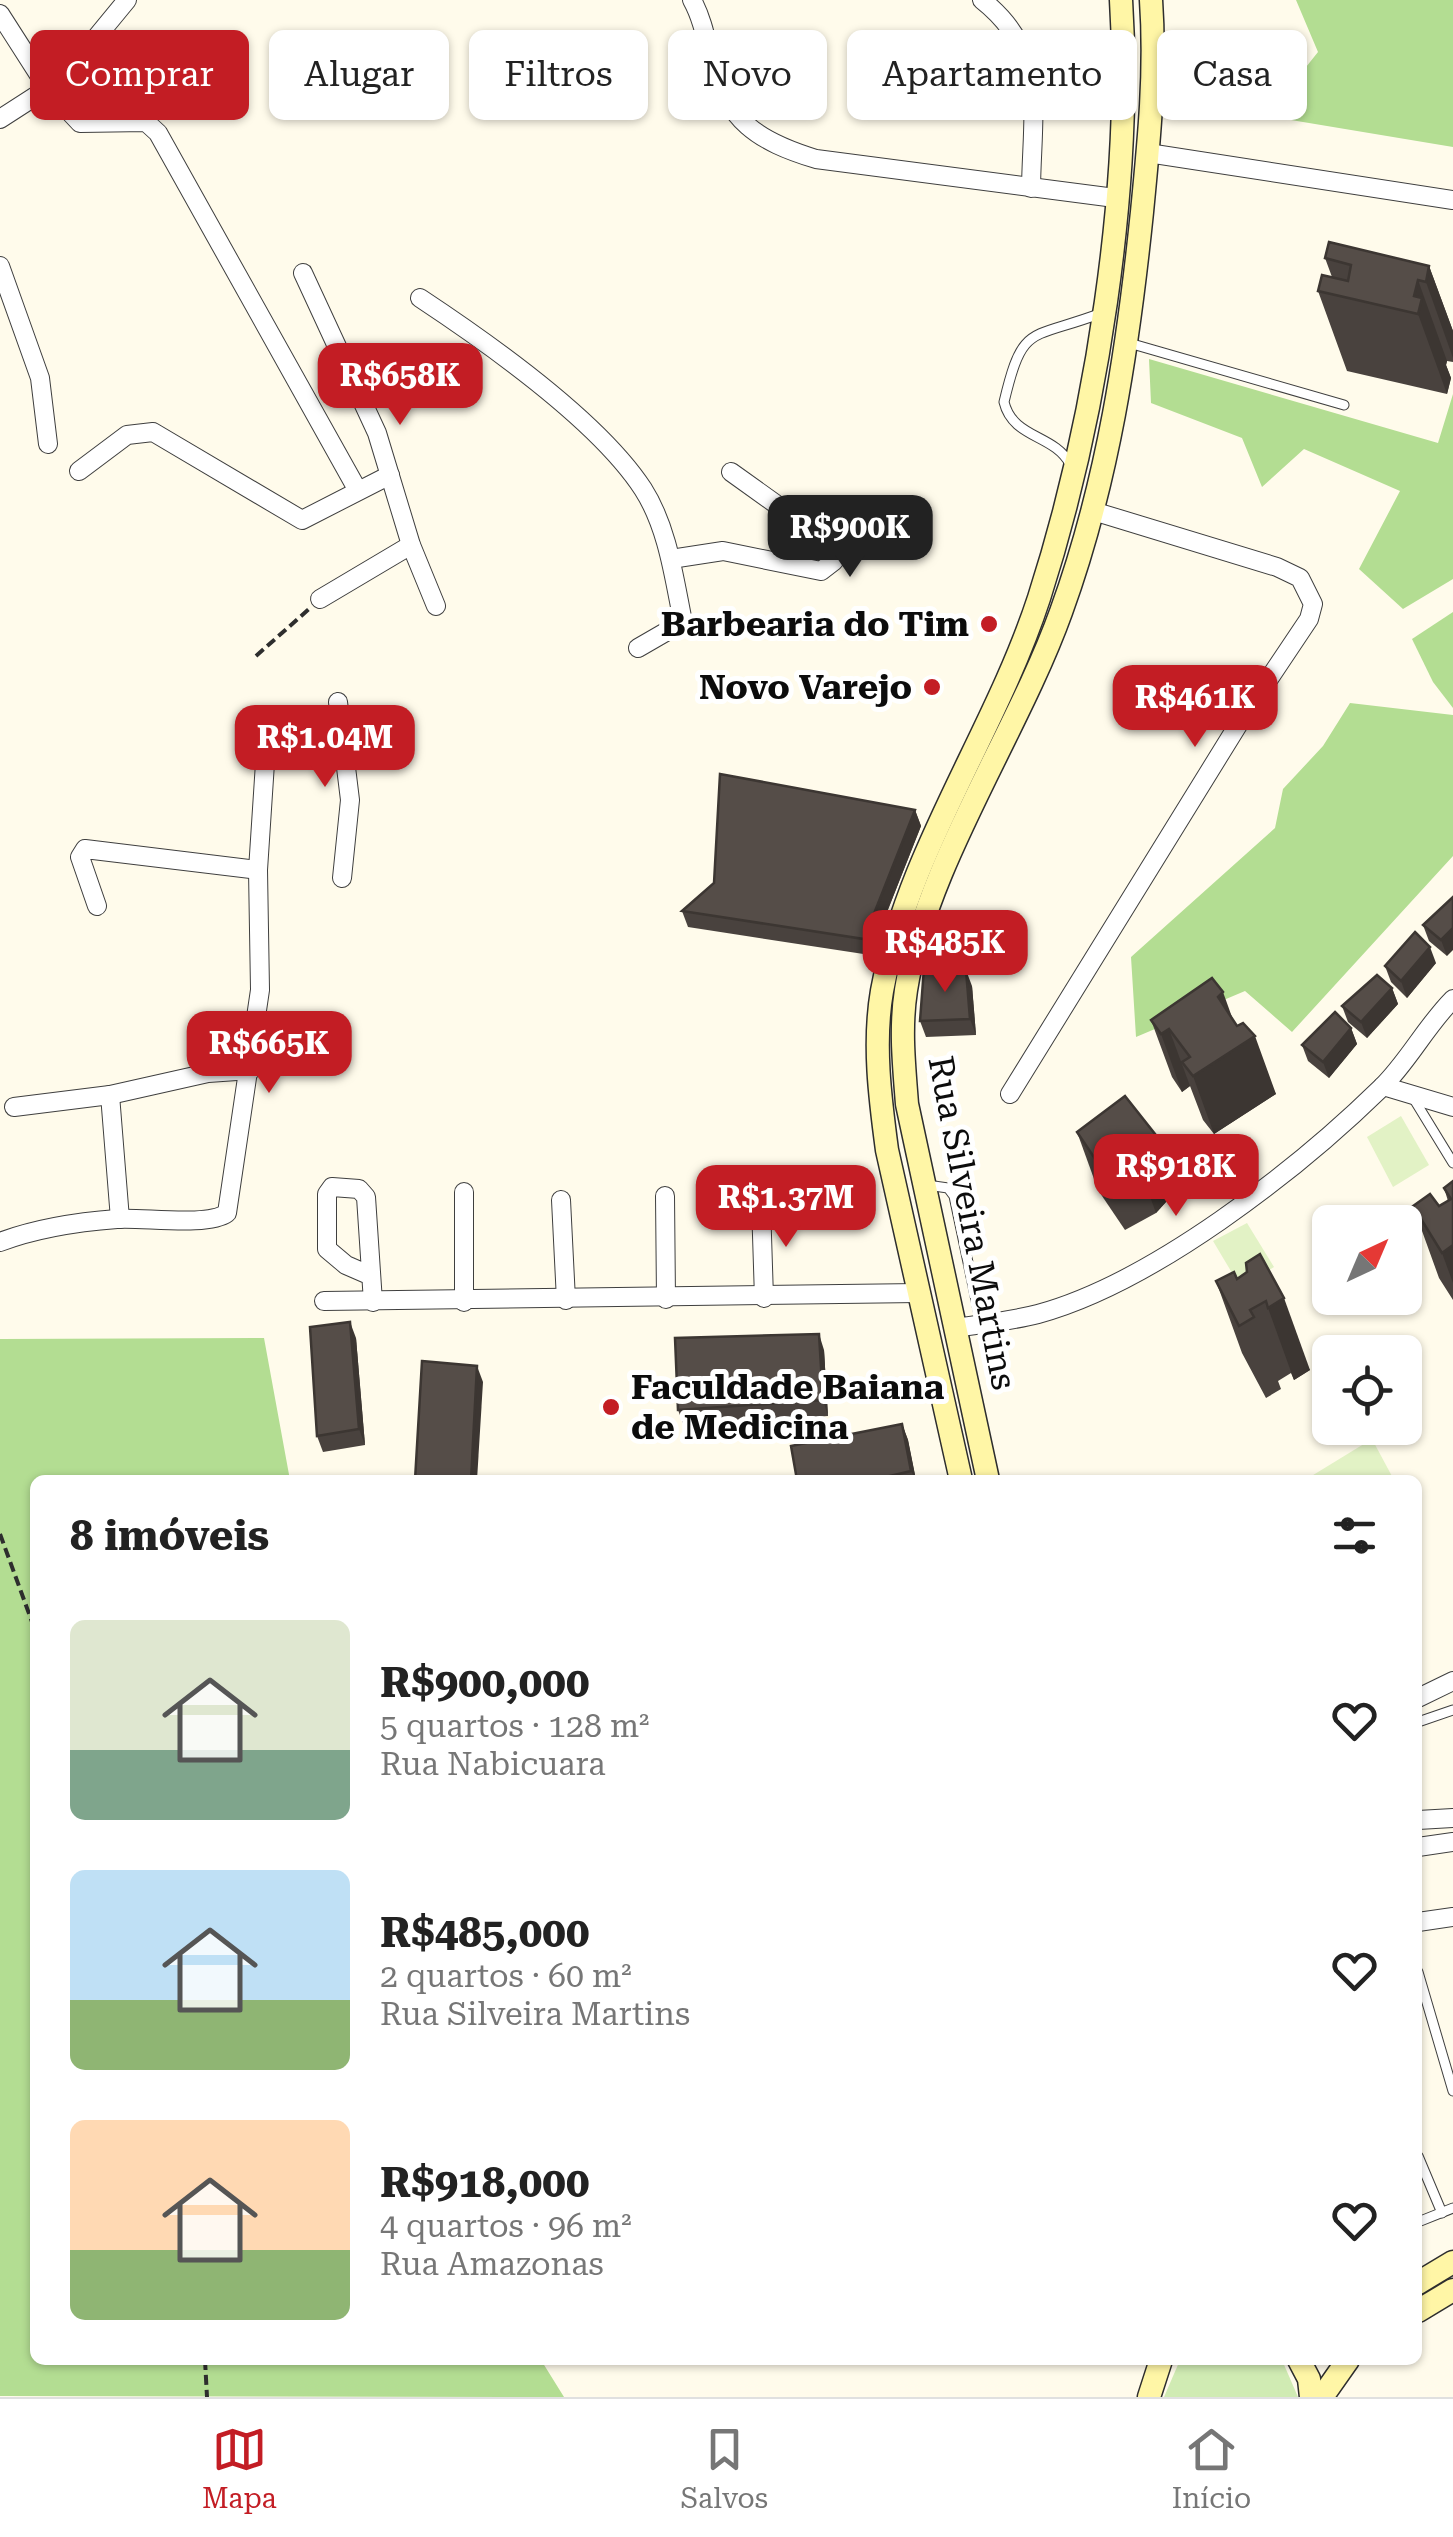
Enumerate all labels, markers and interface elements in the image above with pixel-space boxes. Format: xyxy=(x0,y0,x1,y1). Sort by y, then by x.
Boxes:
chip: Comprar xyxy=(30,30,249,120)
chip: Alugar xyxy=(269,30,449,120)
chip: Filtros xyxy=(469,30,648,120)
chip: Novo xyxy=(668,30,827,120)
chip: Apartamento xyxy=(847,30,1137,120)
chip: Casa xyxy=(1157,30,1307,120)
pin: R$658K xyxy=(319,343,481,428)
text: R$658K xyxy=(340,356,460,394)
pin: R$900K xyxy=(769,495,931,580)
text: R$900K xyxy=(790,508,910,546)
place label: Barbearia do Tim xyxy=(661,604,969,645)
marker: Barbearia do Tim xyxy=(978,613,1000,635)
pin: R$461K xyxy=(1114,665,1276,750)
place label: Novo Varejo xyxy=(699,667,912,708)
marker: Novo Varejo xyxy=(921,676,943,698)
text: R$461K xyxy=(1135,678,1255,716)
pin: R$1.04M xyxy=(233,705,417,790)
text: R$1.04M xyxy=(257,718,393,756)
pin: R$485K xyxy=(864,910,1026,995)
text: R$485K xyxy=(885,923,1005,961)
pin: R$665K xyxy=(188,1011,350,1096)
text: R$665K xyxy=(209,1024,329,1062)
street label: Rua Silveira Martins xyxy=(920,1053,1024,1393)
pin: R$918K xyxy=(1095,1134,1257,1219)
text: R$918K xyxy=(1116,1147,1236,1185)
pin: R$1.37M xyxy=(694,1165,878,1250)
text: R$1.37M xyxy=(718,1178,854,1216)
north arrow xyxy=(1312,1205,1422,1315)
map controls xyxy=(1312,1205,1422,1445)
button: locate xyxy=(1312,1335,1422,1445)
place label: Faculdade Baiana de Medicina xyxy=(631,1367,945,1448)
marker: Faculdade Baiana de Medicina xyxy=(600,1396,622,1418)
icon: filters xyxy=(1327,1508,1382,1563)
text: 8 imóveis xyxy=(70,1511,269,1560)
text: R$900,000 xyxy=(380,1658,589,1707)
icon: home xyxy=(150,1660,270,1780)
icon: heart xyxy=(1327,1693,1382,1748)
text: 5 quartos · 128 m² xyxy=(380,1707,649,1745)
text: Rua Nabicuara xyxy=(380,1745,606,1783)
text: R$485,000 xyxy=(380,1908,589,1957)
icon: home xyxy=(150,1910,270,2030)
icon: heart xyxy=(1327,1943,1382,1998)
text: 2 quartos · 60 m² xyxy=(380,1957,632,1995)
text: Rua Silveira Martins xyxy=(380,1995,690,2033)
text: R$918,000 xyxy=(380,2158,589,2207)
icon: home xyxy=(150,2160,270,2280)
icon: heart xyxy=(1327,2193,1382,2248)
text: 4 quartos · 96 m² xyxy=(380,2207,632,2245)
text: Rua Amazonas xyxy=(380,2245,604,2283)
tab: Mapa xyxy=(202,2422,277,2515)
tab: Salvos xyxy=(680,2422,768,2515)
tab: Início xyxy=(1172,2422,1251,2515)

